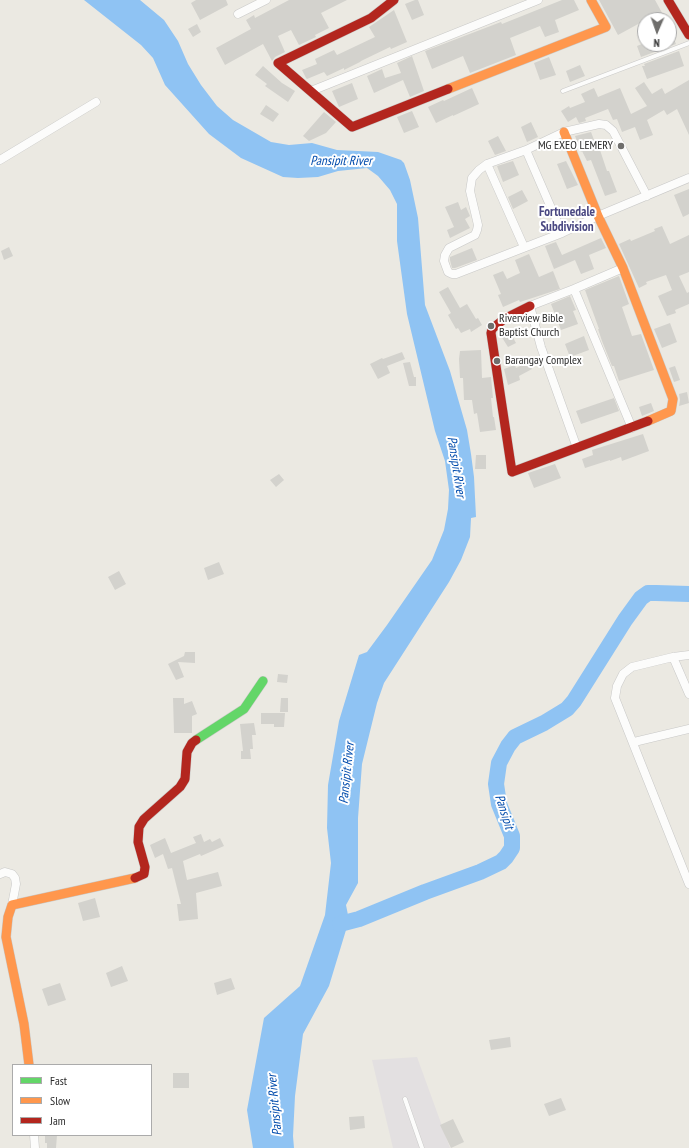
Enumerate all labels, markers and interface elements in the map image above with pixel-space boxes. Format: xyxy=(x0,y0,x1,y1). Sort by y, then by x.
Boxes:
north arrow xyxy=(637,12,677,52)
text: N xyxy=(653,36,660,50)
place label: MG EXEO LEMERY xyxy=(538,139,613,153)
marker: MG EXEO LEMERY xyxy=(616,141,626,151)
water label: Pansipit River xyxy=(310,153,372,169)
district label: Fortunedale Subdivision xyxy=(539,204,595,235)
place label: Riverview Bible Baptist Church xyxy=(499,312,563,340)
marker: Riverview Bible Baptist Church xyxy=(486,321,496,331)
place label: Barangay Complex xyxy=(505,354,582,368)
marker: Barangay Complex xyxy=(492,356,502,366)
water label: Pansipit River xyxy=(443,435,469,499)
water label: Pansipit River xyxy=(336,742,358,804)
water label: Pansipit xyxy=(491,793,517,831)
legend xyxy=(12,1064,152,1136)
text: Fast xyxy=(50,1073,67,1088)
water label: Pansipit River xyxy=(265,1074,285,1136)
text: Slow xyxy=(50,1093,70,1108)
text: Jam xyxy=(50,1113,66,1128)

